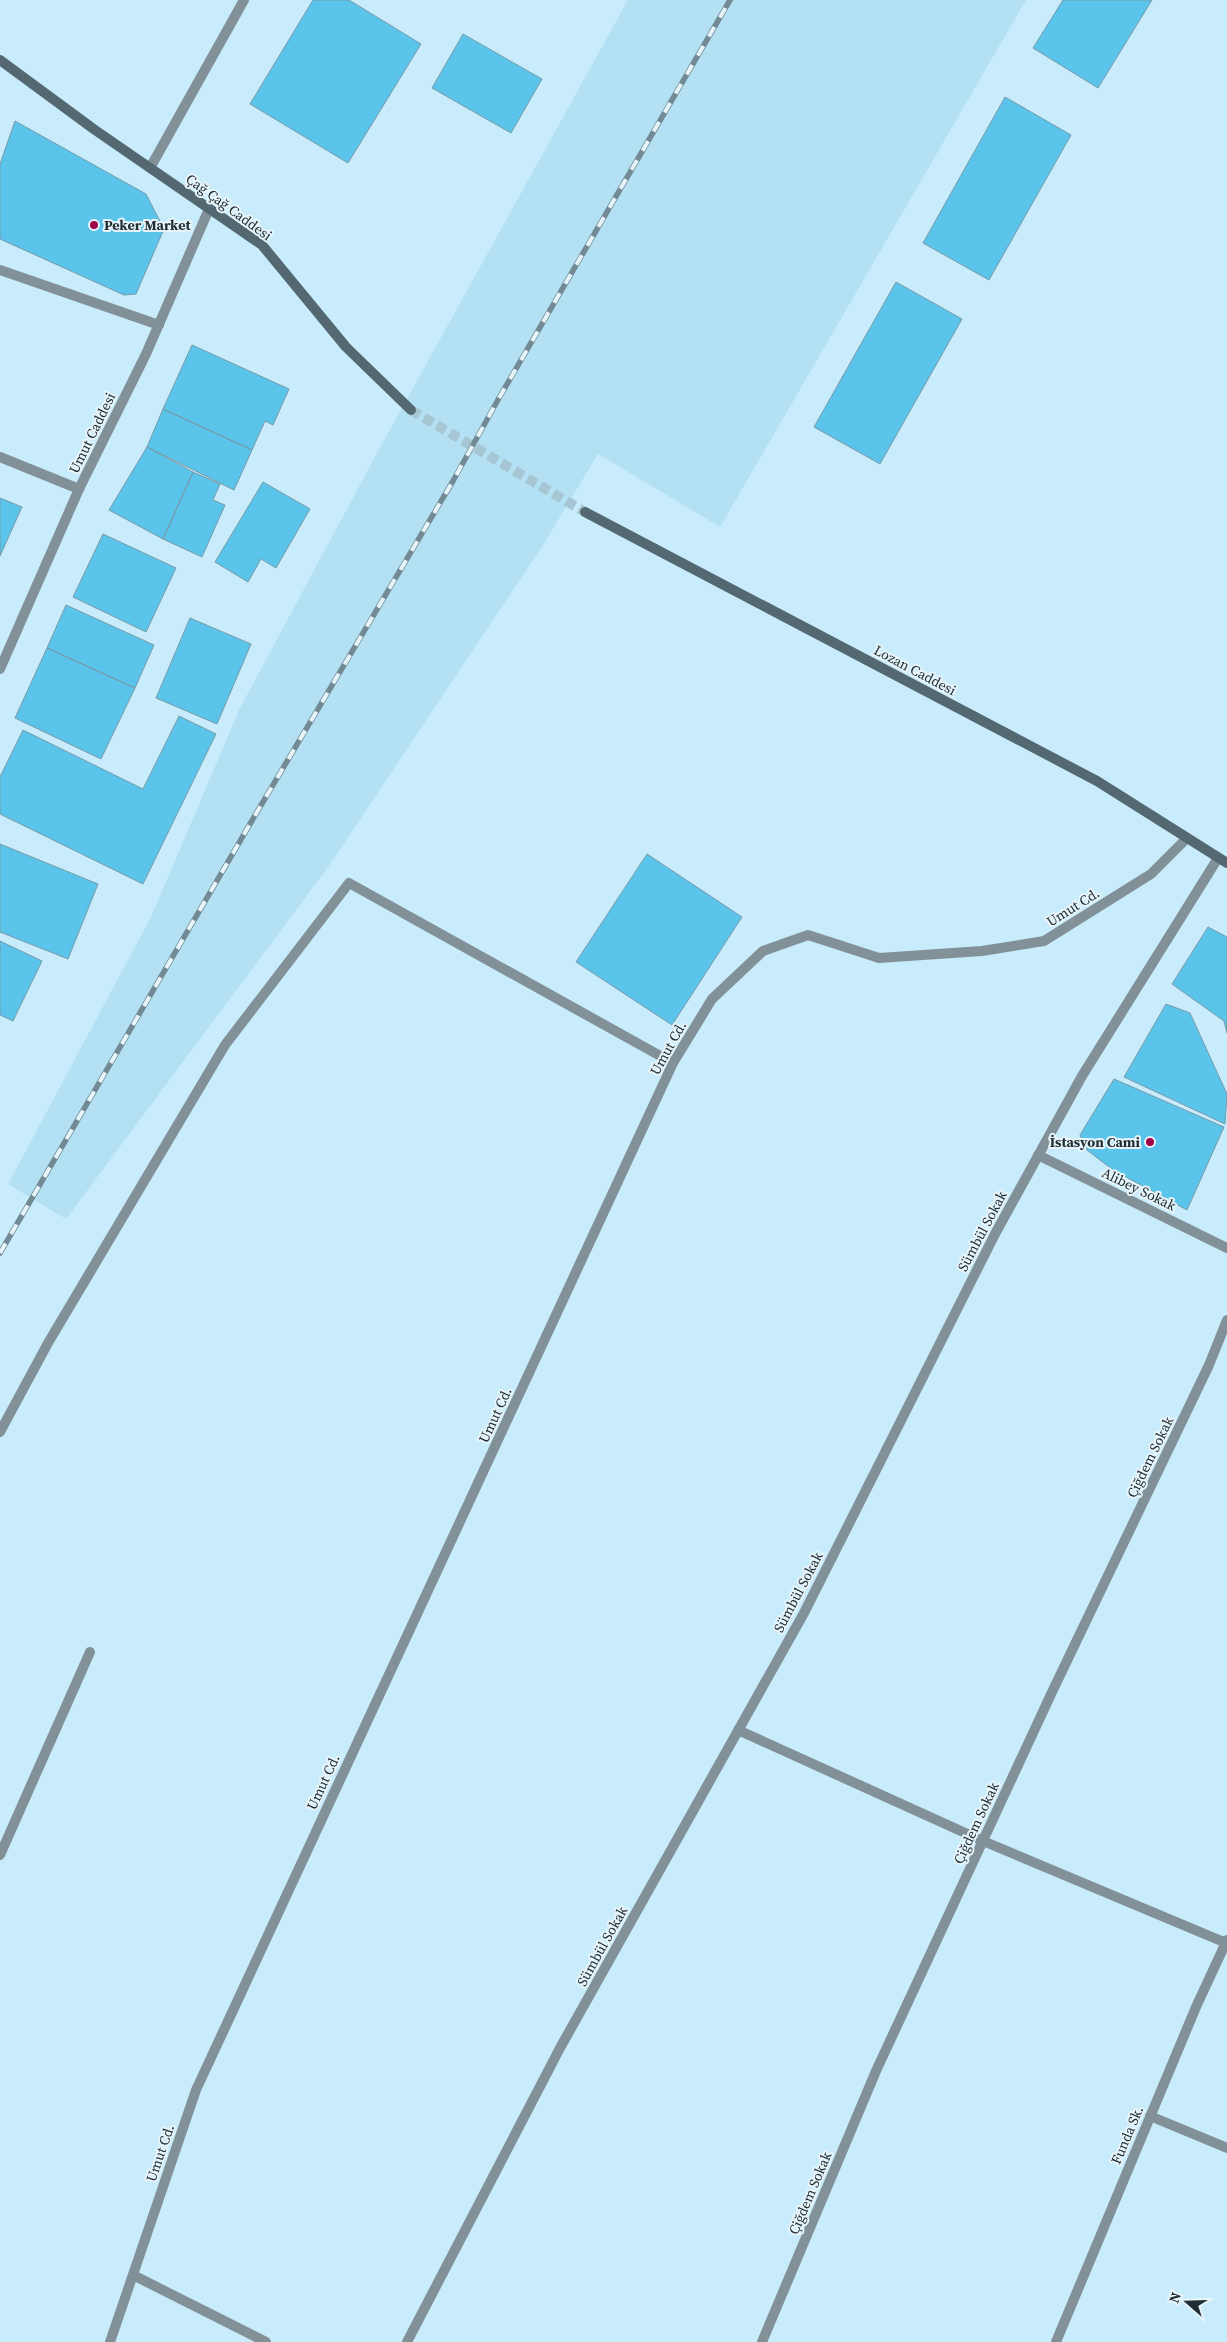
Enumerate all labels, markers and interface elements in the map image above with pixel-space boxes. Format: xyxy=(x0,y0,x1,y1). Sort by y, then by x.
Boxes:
street label: Çağ Çağ Caddesi xyxy=(182,169,276,245)
place label: Peker Market xyxy=(104,215,191,235)
marker: Peker Market xyxy=(88,219,100,231)
street label: Umut Caddesi xyxy=(64,389,120,477)
street label: Lozan Caddesi xyxy=(870,640,960,700)
street label: Umut Cd. xyxy=(1043,883,1103,931)
street label: Umut Cd. xyxy=(645,1017,691,1079)
place label: İstasyon Cami xyxy=(1050,1132,1141,1152)
marker: İstasyon Cami xyxy=(1144,1136,1156,1148)
street label: Alibey Sokak xyxy=(1099,1162,1180,1216)
street label: Sümbül Sokak xyxy=(952,1187,1012,1275)
street label: Umut Cd. xyxy=(473,1384,517,1446)
street label: Çiğdem Sokak xyxy=(1122,1413,1178,1501)
street label: Sümbül Sokak xyxy=(768,1548,828,1636)
street label: Umut Cd. xyxy=(301,1751,345,1813)
street label: Çiğdem Sokak xyxy=(948,1778,1004,1867)
street label: Sümbül Sokak xyxy=(572,1902,632,1990)
street label: Funda Sk. xyxy=(1106,2103,1148,2167)
street label: Umut Cd. xyxy=(141,2122,179,2184)
street label: Çiğdem Sokak xyxy=(784,2148,837,2238)
north arrow xyxy=(1162,2277,1212,2327)
text: N xyxy=(1164,2289,1186,2306)

